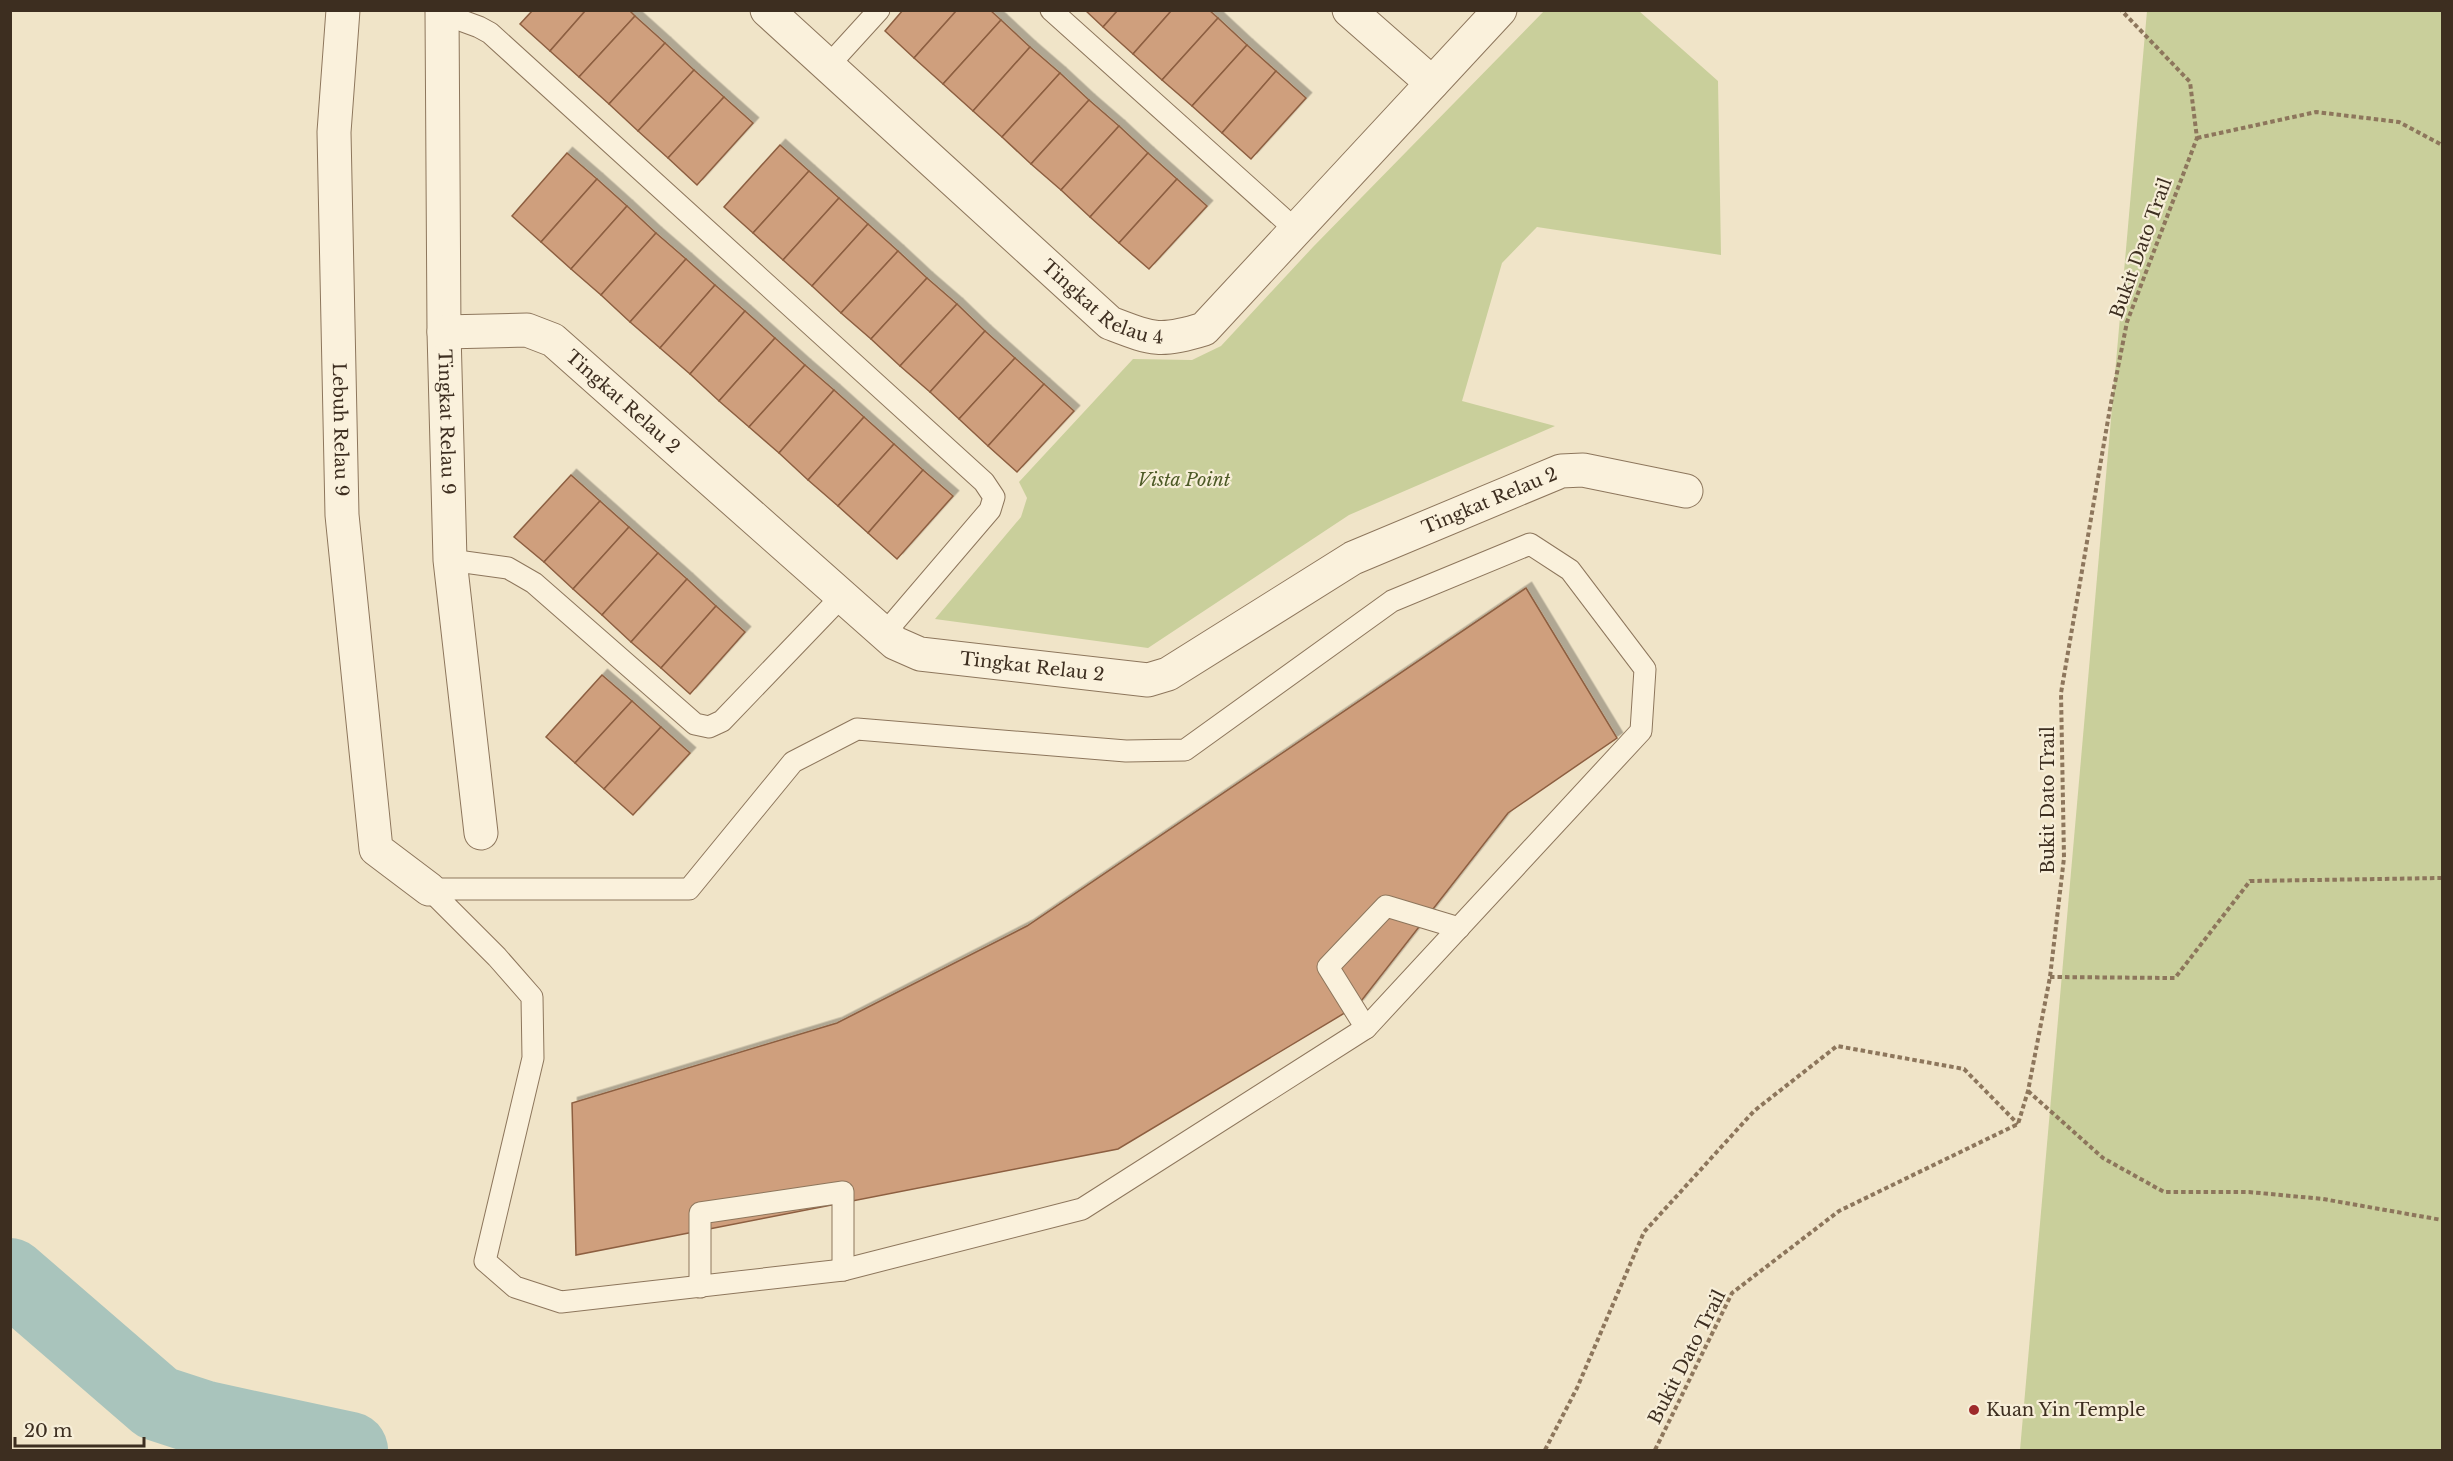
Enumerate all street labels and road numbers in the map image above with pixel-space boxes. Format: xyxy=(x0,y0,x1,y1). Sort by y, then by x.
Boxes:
street label: Bukit Dato Trail xyxy=(2105,175,2177,321)
street label: Tingkat Relau 4 xyxy=(1037,255,1164,349)
street label: Tingkat Relau 2 xyxy=(561,345,684,458)
street label: Tingkat Relau 9 xyxy=(433,349,459,495)
street label: Lebuh Relau 9 xyxy=(328,362,353,497)
street label: Tingkat Relau 2 xyxy=(1419,463,1561,539)
street label: Tingkat Relau 2 xyxy=(959,648,1105,686)
street label: Bukit Dato Trail xyxy=(2037,726,2059,874)
street label: Bukit Dato Trail xyxy=(1644,1286,1730,1428)

